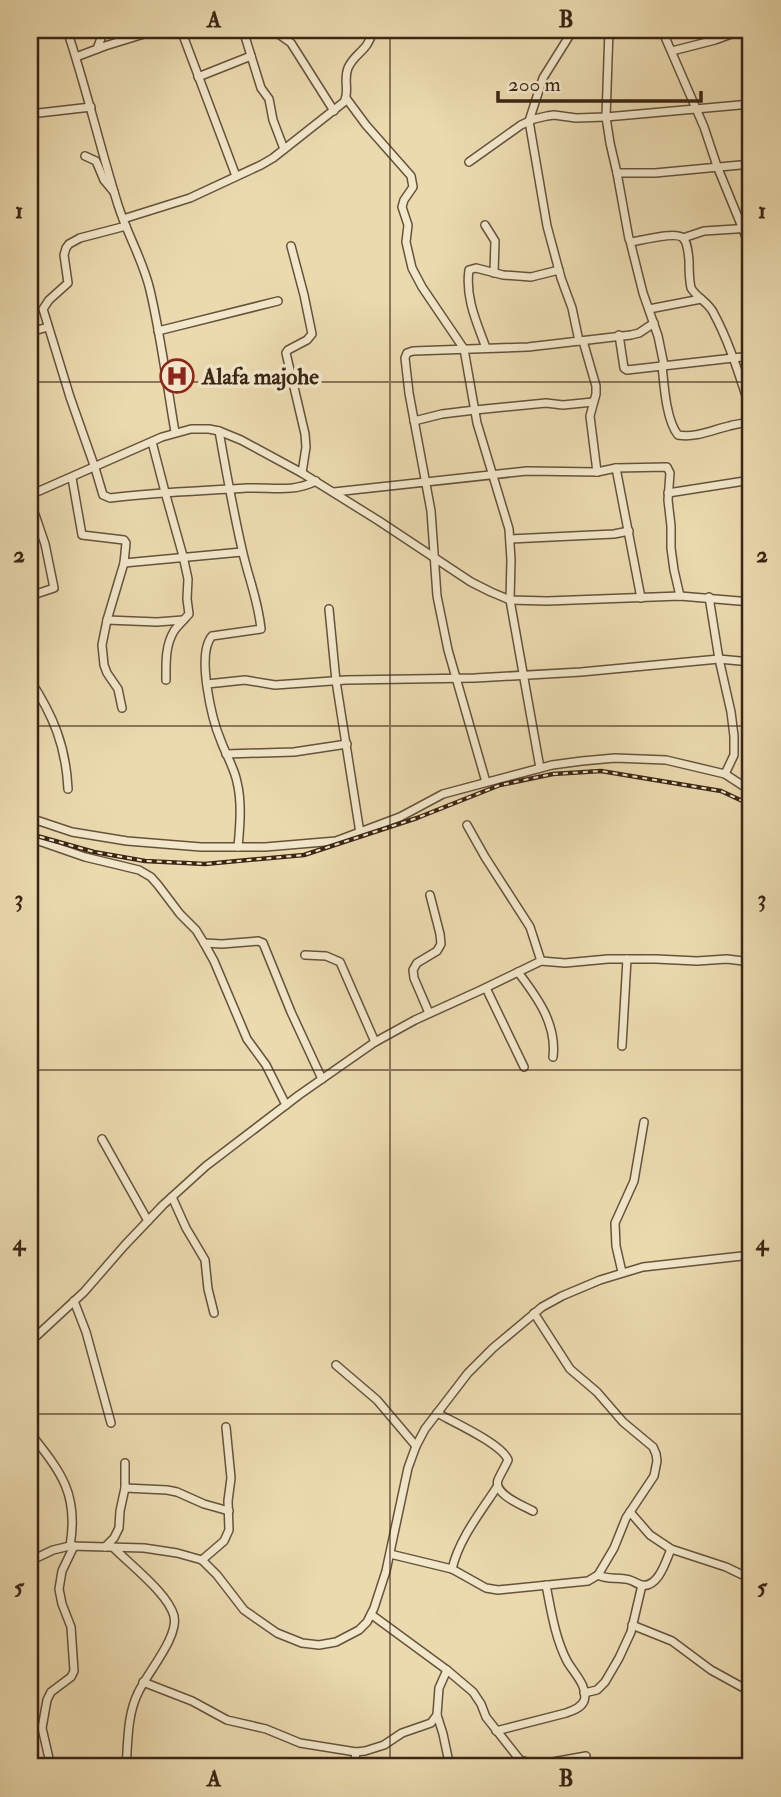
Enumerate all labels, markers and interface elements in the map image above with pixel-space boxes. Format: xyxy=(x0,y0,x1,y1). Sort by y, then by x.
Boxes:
text: A xyxy=(206,5,222,34)
text: B xyxy=(558,5,574,34)
scale bar xyxy=(498,60,700,104)
text: 200 m xyxy=(508,71,561,98)
text: 1 xyxy=(15,196,23,225)
text: 1 xyxy=(758,196,766,225)
hospital icon: Alafa majohe xyxy=(158,357,196,395)
place label: Alafa majohe xyxy=(201,362,319,391)
text: 2 xyxy=(13,540,25,569)
text: 2 xyxy=(756,540,768,569)
text: 3 xyxy=(15,884,23,913)
text: 3 xyxy=(758,884,766,913)
text: 4 xyxy=(12,1228,27,1257)
text: 4 xyxy=(755,1228,770,1257)
text: 5 xyxy=(14,1572,25,1601)
text: 5 xyxy=(757,1572,768,1601)
text: A xyxy=(206,1764,222,1793)
text: B xyxy=(558,1764,574,1793)

